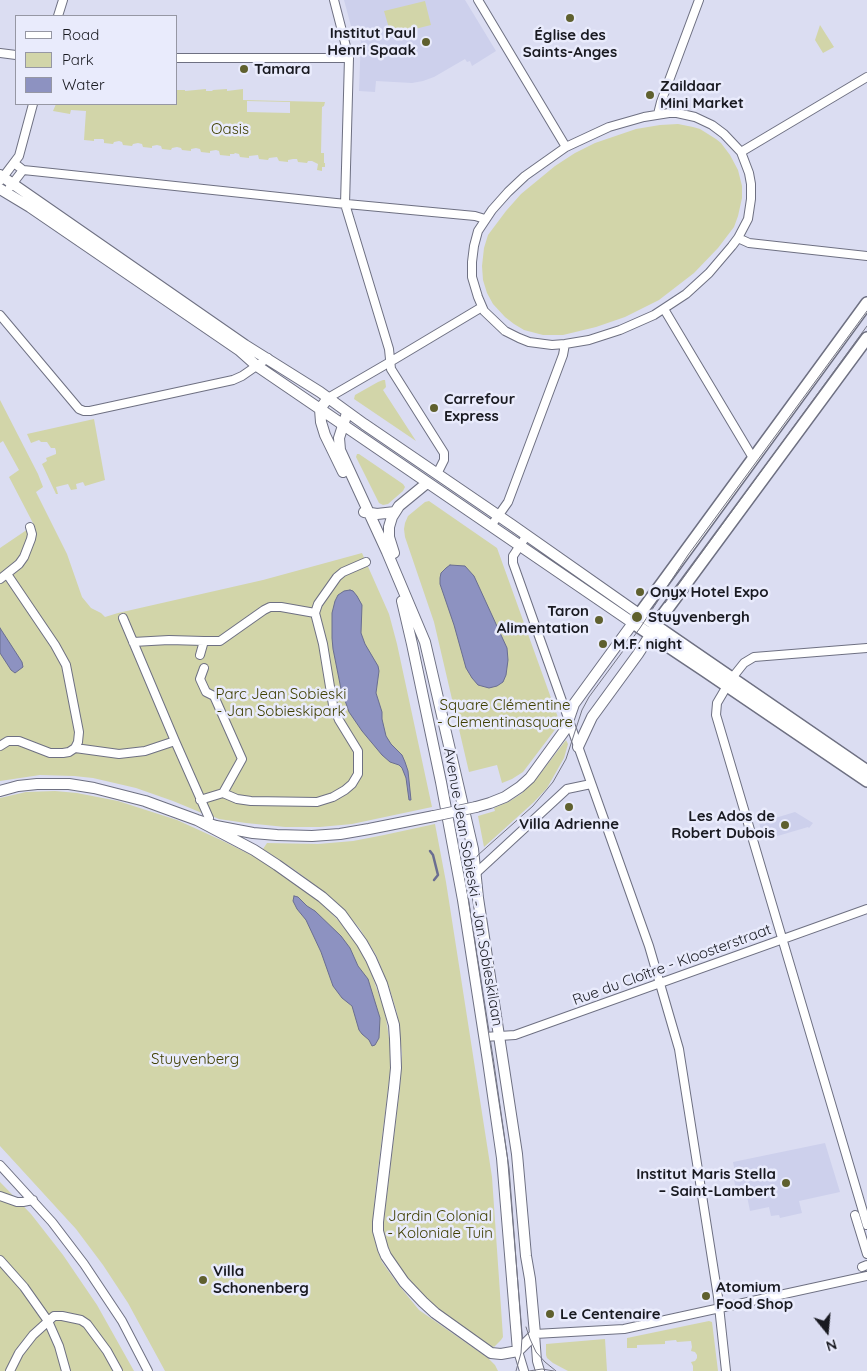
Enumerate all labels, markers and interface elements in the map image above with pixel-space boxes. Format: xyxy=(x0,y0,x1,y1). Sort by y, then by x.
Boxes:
marker: Église des Saints-Anges xyxy=(564,12,576,24)
legend xyxy=(15,15,178,105)
place label: Institut Paul Henri Spaak xyxy=(327,24,416,59)
text: Road xyxy=(62,25,99,44)
place label: Église des Saints-Anges xyxy=(523,26,617,61)
marker: Institut Paul Henri Spaak xyxy=(420,36,432,48)
text: Park xyxy=(62,50,94,69)
place label: Tamara xyxy=(254,60,310,78)
marker: Tamara xyxy=(238,63,250,75)
text: Water xyxy=(62,75,105,94)
place label: Zaildaar Mini Market xyxy=(660,77,744,112)
marker: Zaildaar Mini Market xyxy=(644,89,656,101)
park label: Oasis xyxy=(211,120,249,138)
place label: Carrefour Express xyxy=(444,390,515,425)
marker: Carrefour Express xyxy=(428,402,440,414)
place label: Onyx Hotel Expo xyxy=(650,583,769,601)
marker: Onyx Hotel Expo xyxy=(634,586,646,598)
place label: Taron Alimentation xyxy=(497,602,589,637)
place label: Stuyvenbergh xyxy=(648,608,750,626)
marker: Stuyvenbergh xyxy=(630,610,644,624)
marker: Taron Alimentation xyxy=(593,614,605,626)
place label: M.F. night xyxy=(613,635,682,653)
marker: M.F. night xyxy=(597,638,609,650)
park label: Parc Jean Sobieski - Jan Sobieskipark xyxy=(216,685,346,720)
park label: Square Clémentine - Clementinasquare xyxy=(437,696,573,731)
street label: Avenue Jean Sobieski - Jan Sobieskilaan xyxy=(440,746,506,1028)
marker: Villa Adrienne xyxy=(563,801,575,813)
place label: Les Ados de Robert Dubois xyxy=(671,807,775,842)
place label: Villa Adrienne xyxy=(519,815,619,833)
marker: Les Ados de Robert Dubois xyxy=(779,819,791,831)
street label: Rue du Cloître - Kloosterstraat xyxy=(570,921,774,1009)
park label: Stuyvenberg xyxy=(151,1050,239,1068)
place label: Institut Maris Stella – Saint-Lambert xyxy=(636,1165,776,1200)
marker: Institut Maris Stella – Saint-Lambert xyxy=(780,1177,792,1189)
park label: Jardin Colonial - Koloniale Tuin xyxy=(387,1207,493,1242)
place label: Villa Schonenberg xyxy=(213,1262,309,1297)
marker: Villa Schonenberg xyxy=(197,1274,209,1286)
place label: Atomium Food Shop xyxy=(716,1278,793,1313)
marker: Atomium Food Shop xyxy=(700,1290,712,1302)
place label: Le Centenaire xyxy=(560,1305,661,1323)
north arrow xyxy=(802,1306,852,1356)
marker: Le Centenaire xyxy=(544,1308,556,1320)
text: N xyxy=(824,1335,839,1355)

